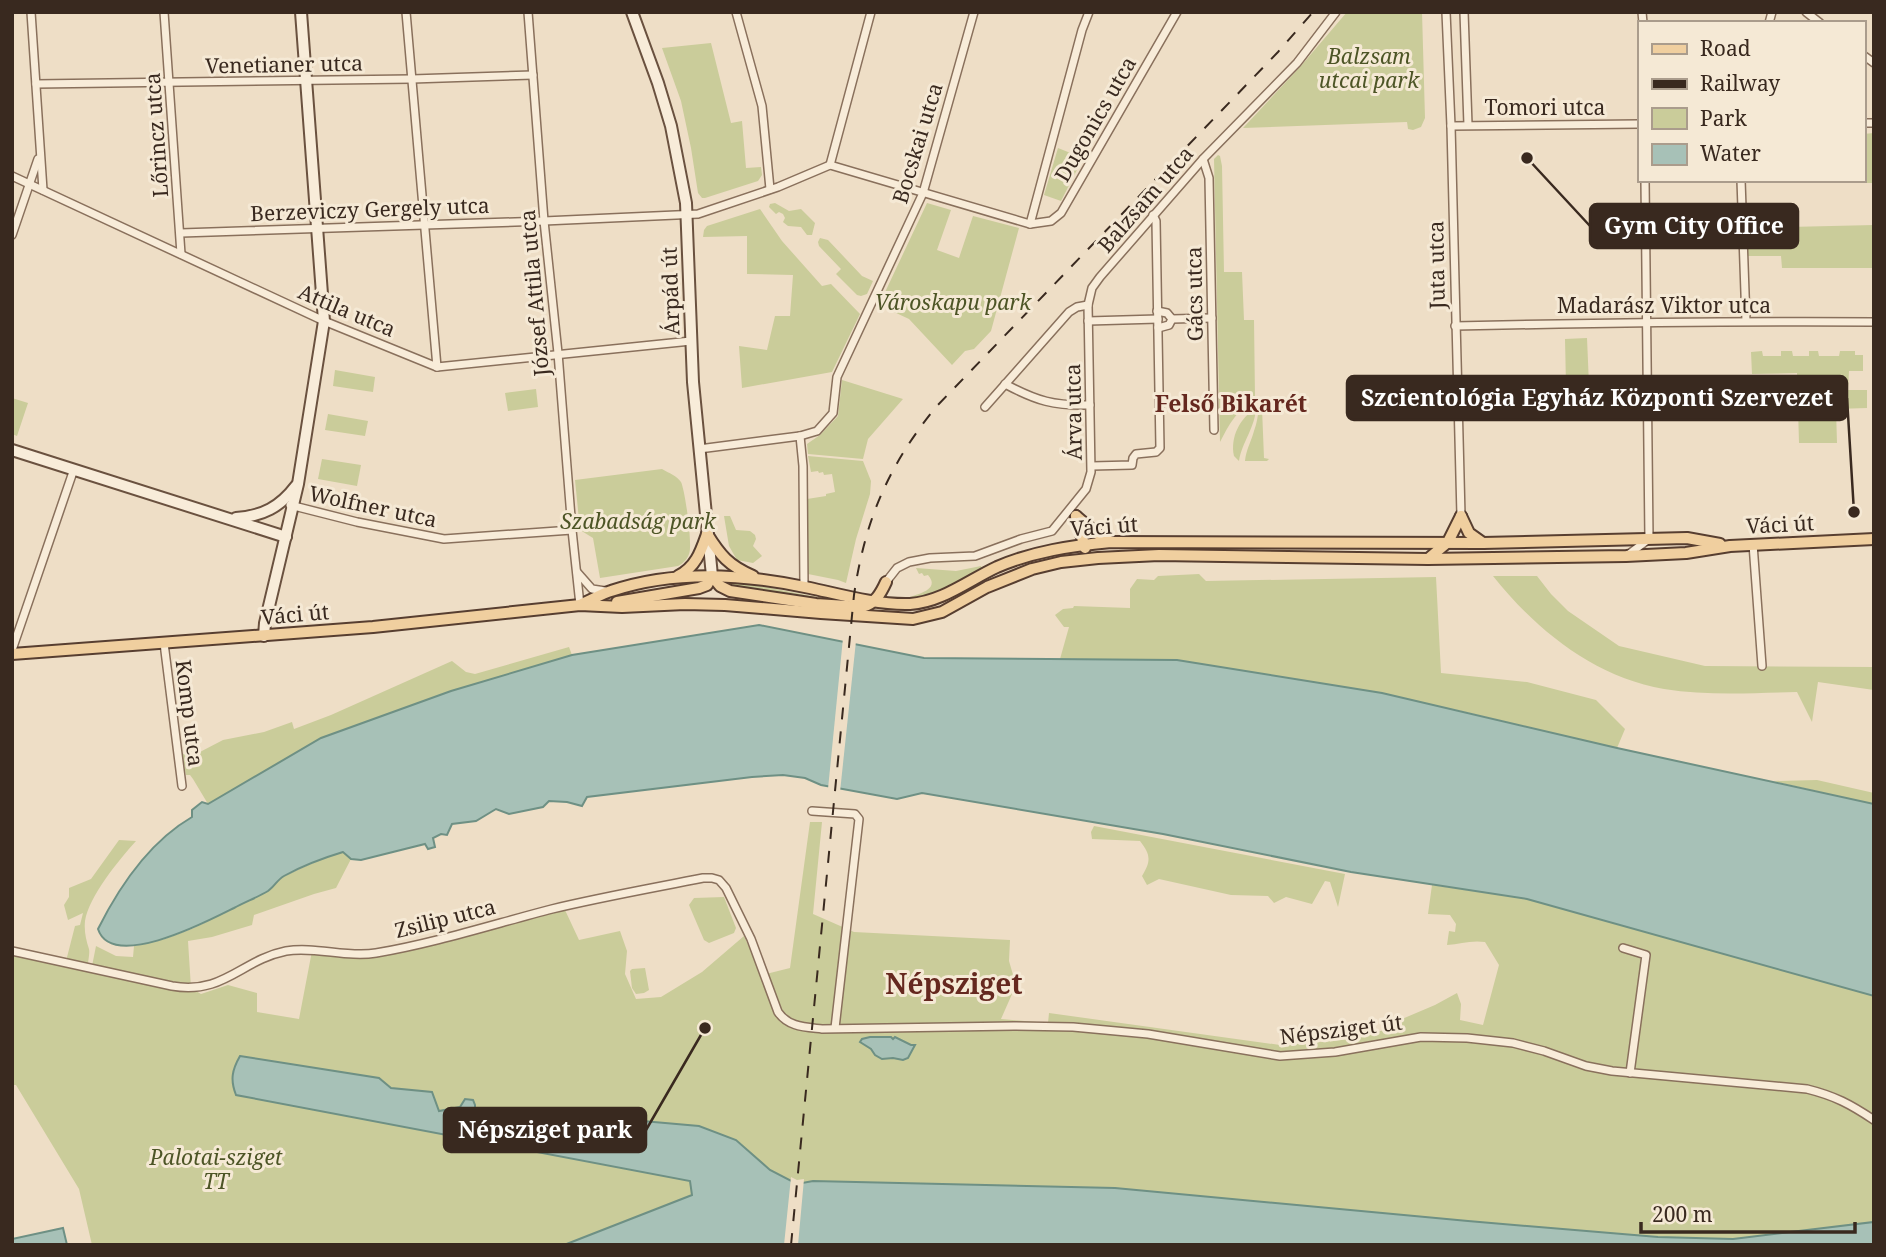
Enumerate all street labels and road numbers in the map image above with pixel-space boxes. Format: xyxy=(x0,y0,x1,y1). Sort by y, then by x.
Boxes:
street label: Venetianer utca xyxy=(205,49,363,79)
street label: Dugonics utca xyxy=(1048,51,1142,187)
street label: Lőrincz utca xyxy=(138,72,174,198)
street label: Bocskai utca xyxy=(885,79,949,207)
street label: Tomori utca xyxy=(1485,93,1605,121)
street label: Balzsam utca xyxy=(1091,140,1199,258)
street label: Berzeviczy Gergely utca xyxy=(250,191,490,227)
street label: József Attila utca xyxy=(513,208,555,379)
street label: Juta utca xyxy=(1421,221,1451,310)
street label: Árpád út xyxy=(654,246,686,336)
street label: Gács utca xyxy=(1179,246,1209,342)
street label: Attila utca xyxy=(294,277,400,343)
street label: Madarász Viktor utca xyxy=(1557,291,1771,319)
street label: Árva utca xyxy=(1058,363,1088,461)
street label: Wolfner utca xyxy=(306,479,440,533)
street label: Váci út xyxy=(1745,508,1815,540)
street label: Váci út xyxy=(1069,510,1139,542)
street label: Váci út xyxy=(260,597,330,631)
street label: Komp utca xyxy=(170,658,210,768)
street label: Zsilip utca xyxy=(392,892,498,944)
street label: Népsziget út xyxy=(1278,1008,1404,1050)

